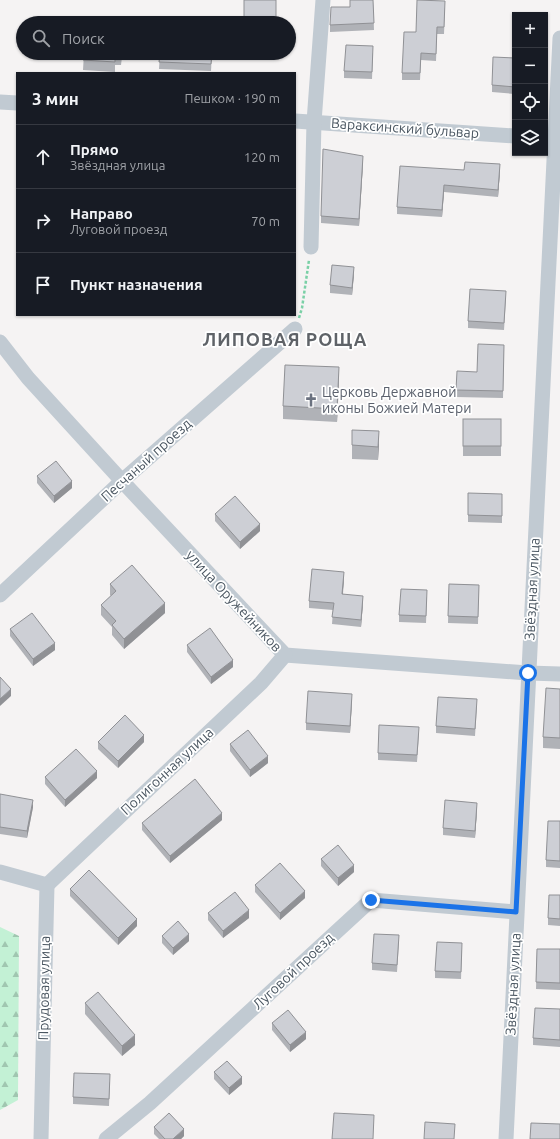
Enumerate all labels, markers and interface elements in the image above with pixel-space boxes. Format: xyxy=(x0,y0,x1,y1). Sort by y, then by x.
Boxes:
map controls xyxy=(512,12,548,156)
button: + xyxy=(512,12,548,48)
search box xyxy=(16,16,296,60)
icon: search xyxy=(30,27,52,49)
text: Поиск xyxy=(62,30,105,47)
button: − xyxy=(512,48,548,84)
button: locate xyxy=(512,84,548,120)
text: 3 мин xyxy=(32,89,79,108)
text: Пешком · 190 m xyxy=(184,91,280,105)
street label: Вараксинский бульвар xyxy=(331,115,479,141)
button: layers xyxy=(512,120,548,156)
text: Прямо xyxy=(70,141,119,158)
icon: ahead xyxy=(32,146,54,168)
text: 120 m xyxy=(244,150,280,164)
text: Звёздная улица xyxy=(70,158,165,172)
text: Направо xyxy=(70,205,133,222)
icon: right xyxy=(32,210,54,232)
text: 70 m xyxy=(251,214,280,228)
text: Луговой проезд xyxy=(70,222,167,236)
icon: arrive xyxy=(32,274,54,296)
text: Пункт назначения xyxy=(70,276,203,293)
district label: ЛИПОВАЯ РОЩА xyxy=(203,329,367,349)
place label: Церковь Державной иконы Божией Матери xyxy=(322,384,472,416)
church icon: Церковь Державной иконы Божией Матери xyxy=(303,392,319,408)
street label: Песчаный проезд xyxy=(98,415,194,505)
street label: Звёздная улица xyxy=(521,537,543,641)
street label: улица Оружейников xyxy=(183,547,285,655)
route start xyxy=(519,664,537,682)
street label: Полигонная улица xyxy=(117,724,217,818)
route end xyxy=(362,891,380,909)
street label: Луговой проезд xyxy=(249,929,337,1013)
street label: Звёздная улица xyxy=(502,932,524,1036)
street label: Прудовая улица xyxy=(35,935,53,1041)

